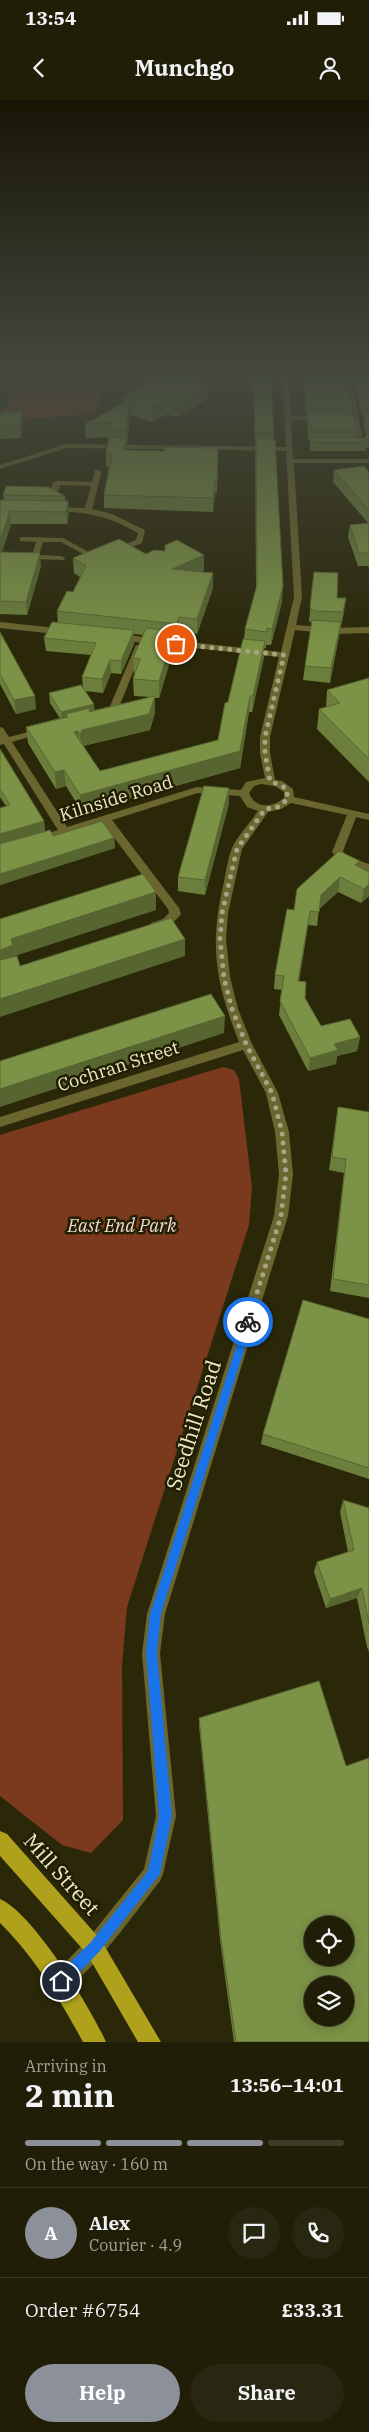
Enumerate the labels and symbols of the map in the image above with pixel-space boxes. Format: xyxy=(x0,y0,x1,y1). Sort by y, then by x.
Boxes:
pin xyxy=(155,623,197,665)
street label: Kilnside Road xyxy=(56,770,176,826)
street label: Cochran Street xyxy=(54,1036,182,1096)
park label: East End Park xyxy=(67,1214,177,1237)
courier xyxy=(223,1297,273,1347)
street label: Seedhill Road xyxy=(159,1356,227,1494)
street label: Mill Street xyxy=(18,1827,106,1921)
pin xyxy=(40,1960,82,2002)

